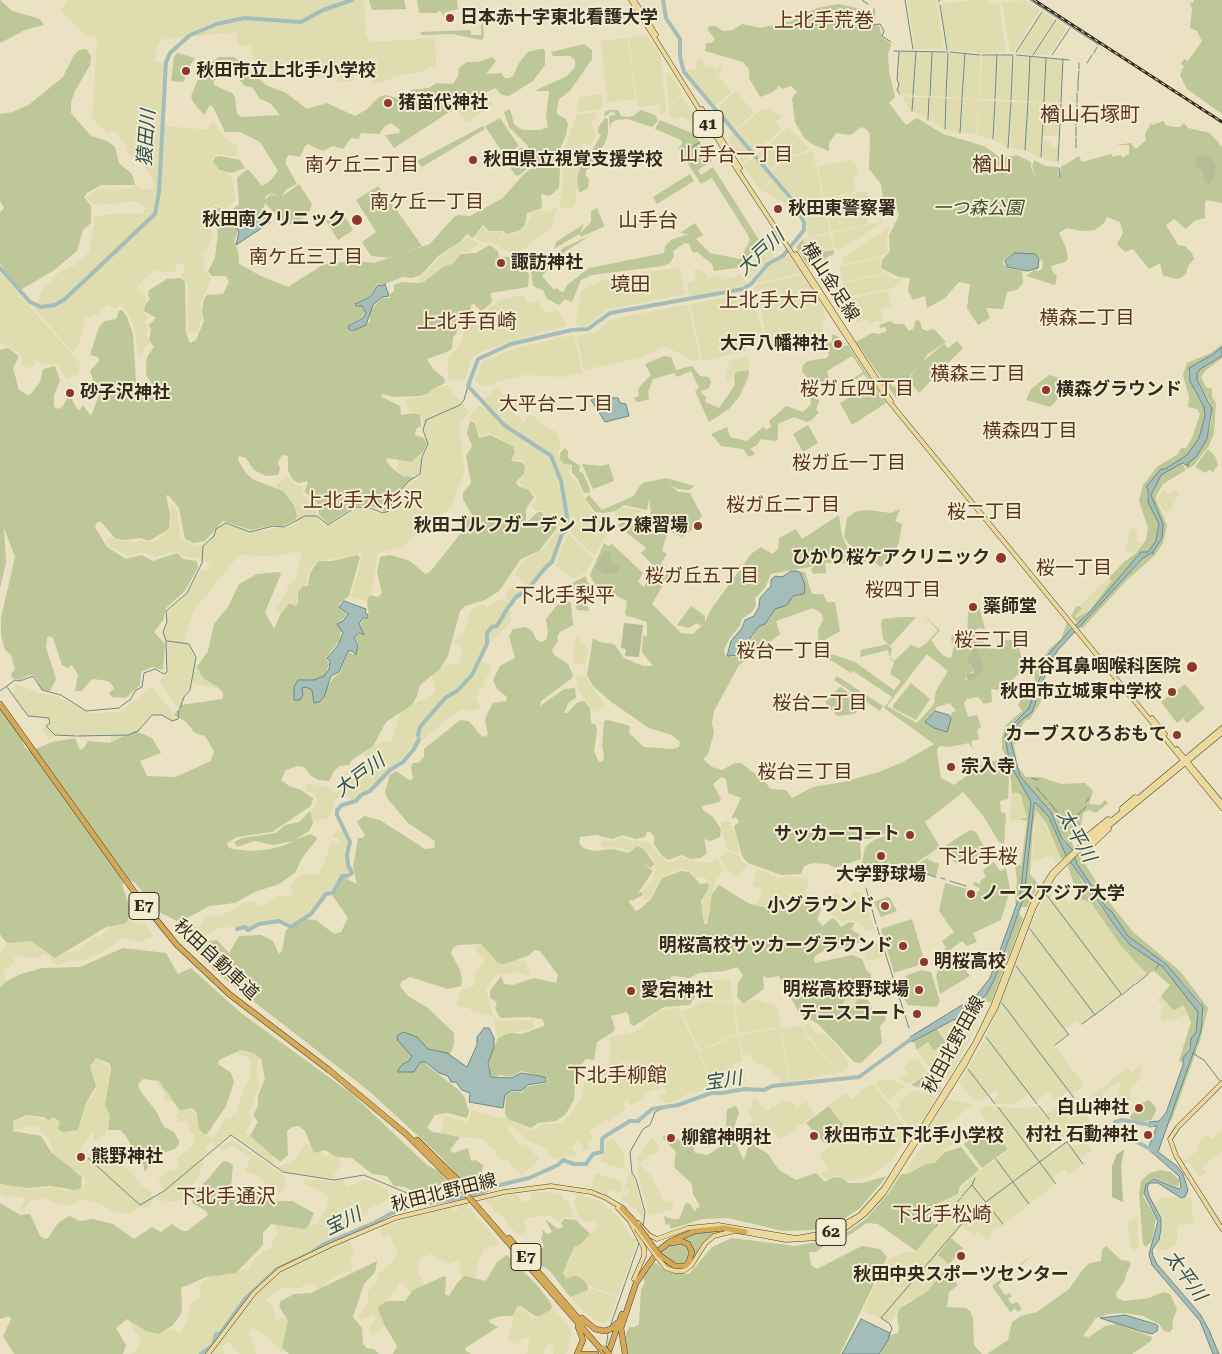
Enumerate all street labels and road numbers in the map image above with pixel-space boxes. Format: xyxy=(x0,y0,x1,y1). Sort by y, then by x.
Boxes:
road number: 41 xyxy=(693,110,723,138)
street label: 横山金足線 xyxy=(796,238,864,326)
road number: E7 xyxy=(129,892,159,919)
street label: 秋田自動車道 xyxy=(169,915,263,1005)
street label: 秋田北野田線 xyxy=(918,993,990,1097)
street label: 秋田北野田線 xyxy=(389,1169,499,1217)
road number: 62 xyxy=(816,1218,846,1246)
road number: E7 xyxy=(511,1244,541,1270)

